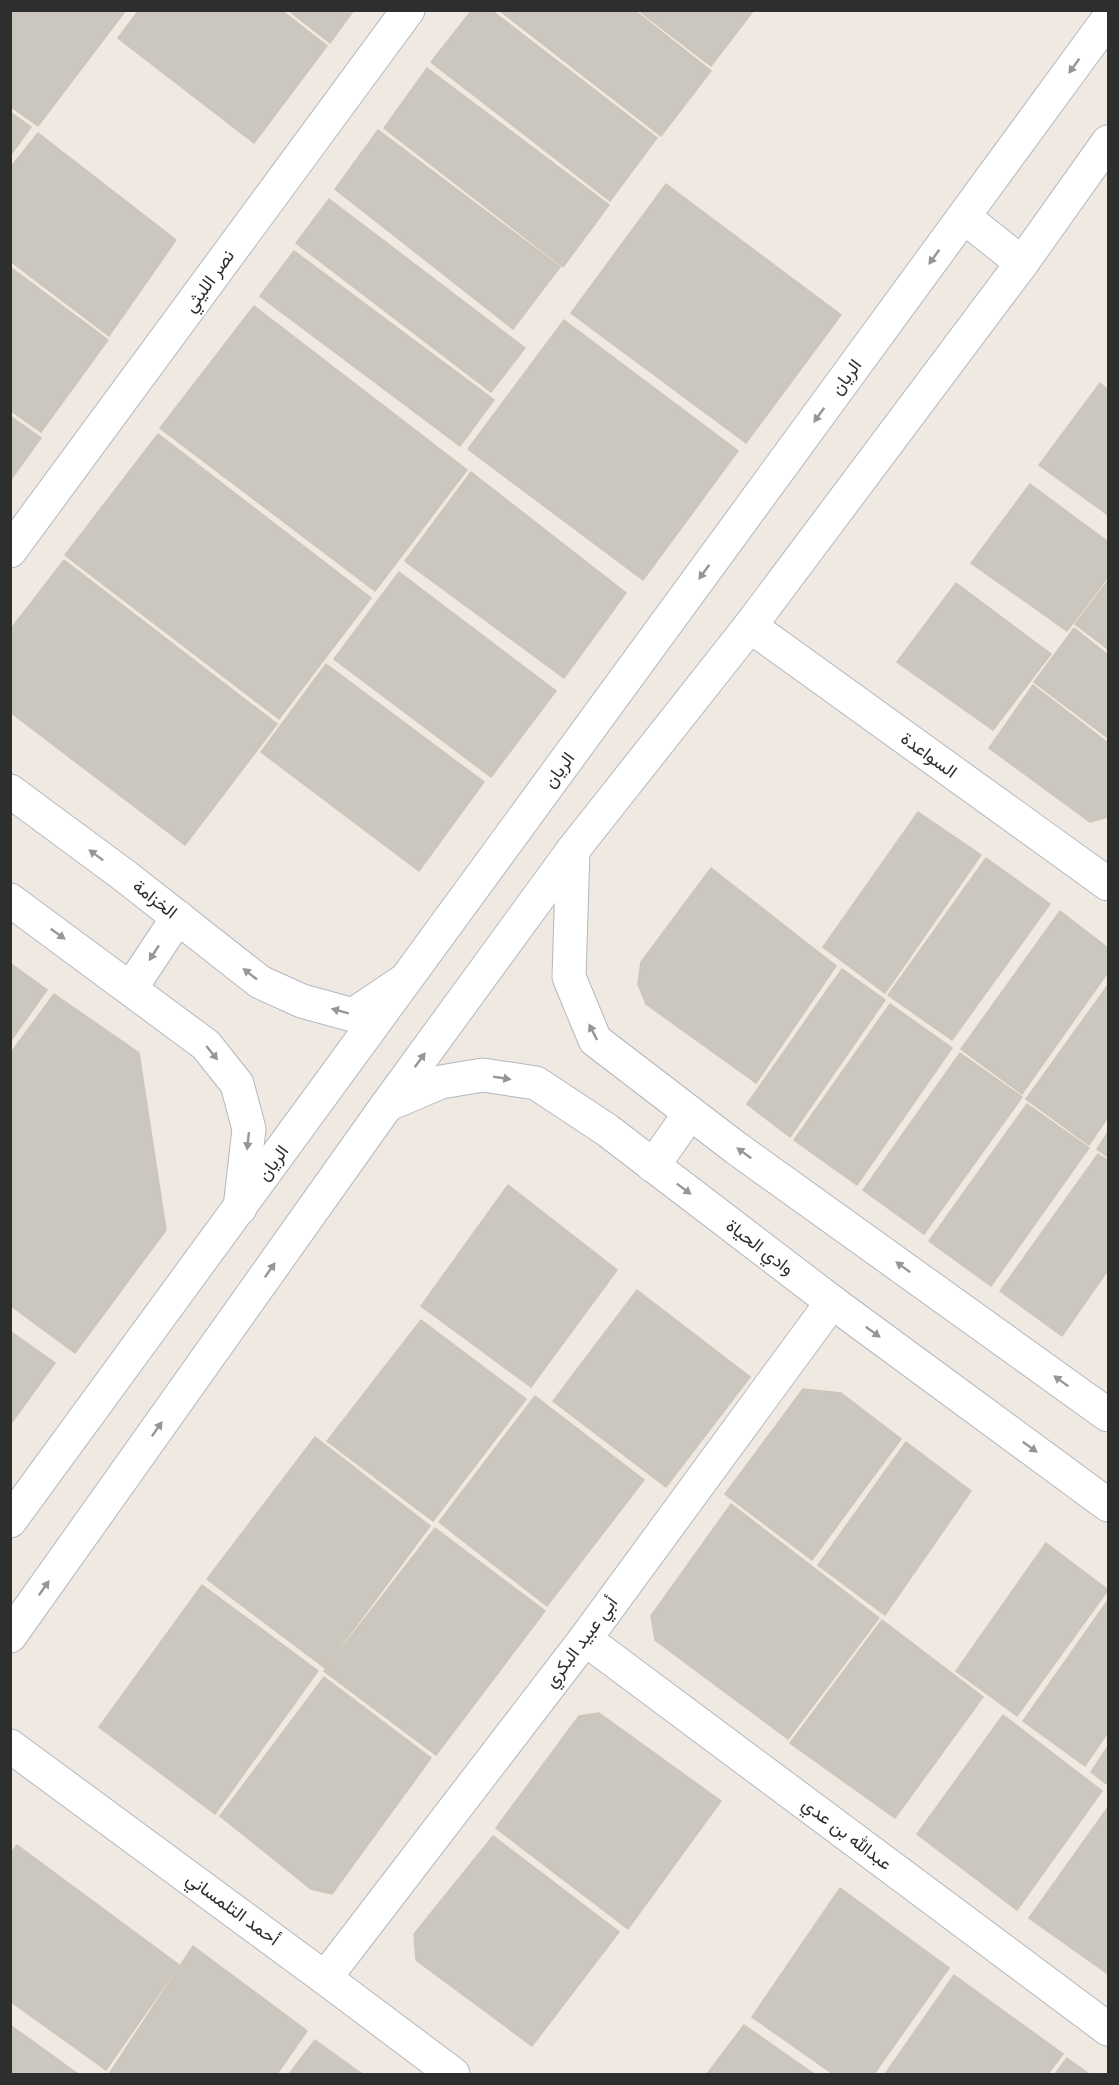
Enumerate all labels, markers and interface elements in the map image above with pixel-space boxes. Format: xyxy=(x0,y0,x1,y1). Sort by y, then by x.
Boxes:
one-way arrow xyxy=(1068,57,1080,73)
street label: نصر الليثي xyxy=(178,245,242,319)
one-way arrow xyxy=(928,249,940,265)
street label: الريان xyxy=(825,354,866,399)
one-way arrow xyxy=(813,406,825,422)
one-way arrow xyxy=(698,564,710,580)
street label: السواعدة xyxy=(897,726,962,783)
street label: الريان xyxy=(538,747,579,792)
one-way arrow xyxy=(89,849,104,861)
street label: الخزامة xyxy=(128,874,182,923)
one-way arrow xyxy=(50,928,65,940)
one-way arrow xyxy=(148,944,160,960)
one-way arrow xyxy=(242,968,258,981)
one-way arrow xyxy=(331,1006,349,1016)
one-way arrow xyxy=(588,1024,597,1041)
one-way arrow xyxy=(205,1045,218,1060)
one-way arrow xyxy=(414,1052,426,1068)
one-way arrow xyxy=(493,1073,512,1082)
one-way arrow xyxy=(243,1132,253,1151)
street label: الريان xyxy=(252,1140,293,1185)
one-way arrow xyxy=(737,1147,753,1159)
one-way arrow xyxy=(676,1183,691,1195)
street label: وادي الحياة xyxy=(719,1214,799,1283)
one-way arrow xyxy=(895,1261,911,1273)
one-way arrow xyxy=(264,1262,276,1278)
one-way arrow xyxy=(864,1326,880,1338)
one-way arrow xyxy=(1053,1375,1068,1387)
one-way arrow xyxy=(151,1421,163,1437)
one-way arrow xyxy=(1023,1441,1038,1453)
one-way arrow xyxy=(38,1580,49,1596)
street label: أبي عبيد البكري xyxy=(539,1592,626,1694)
street label: عبدالله بن عدي xyxy=(795,1792,897,1878)
street label: أحمد التلمساني xyxy=(180,1867,284,1953)

